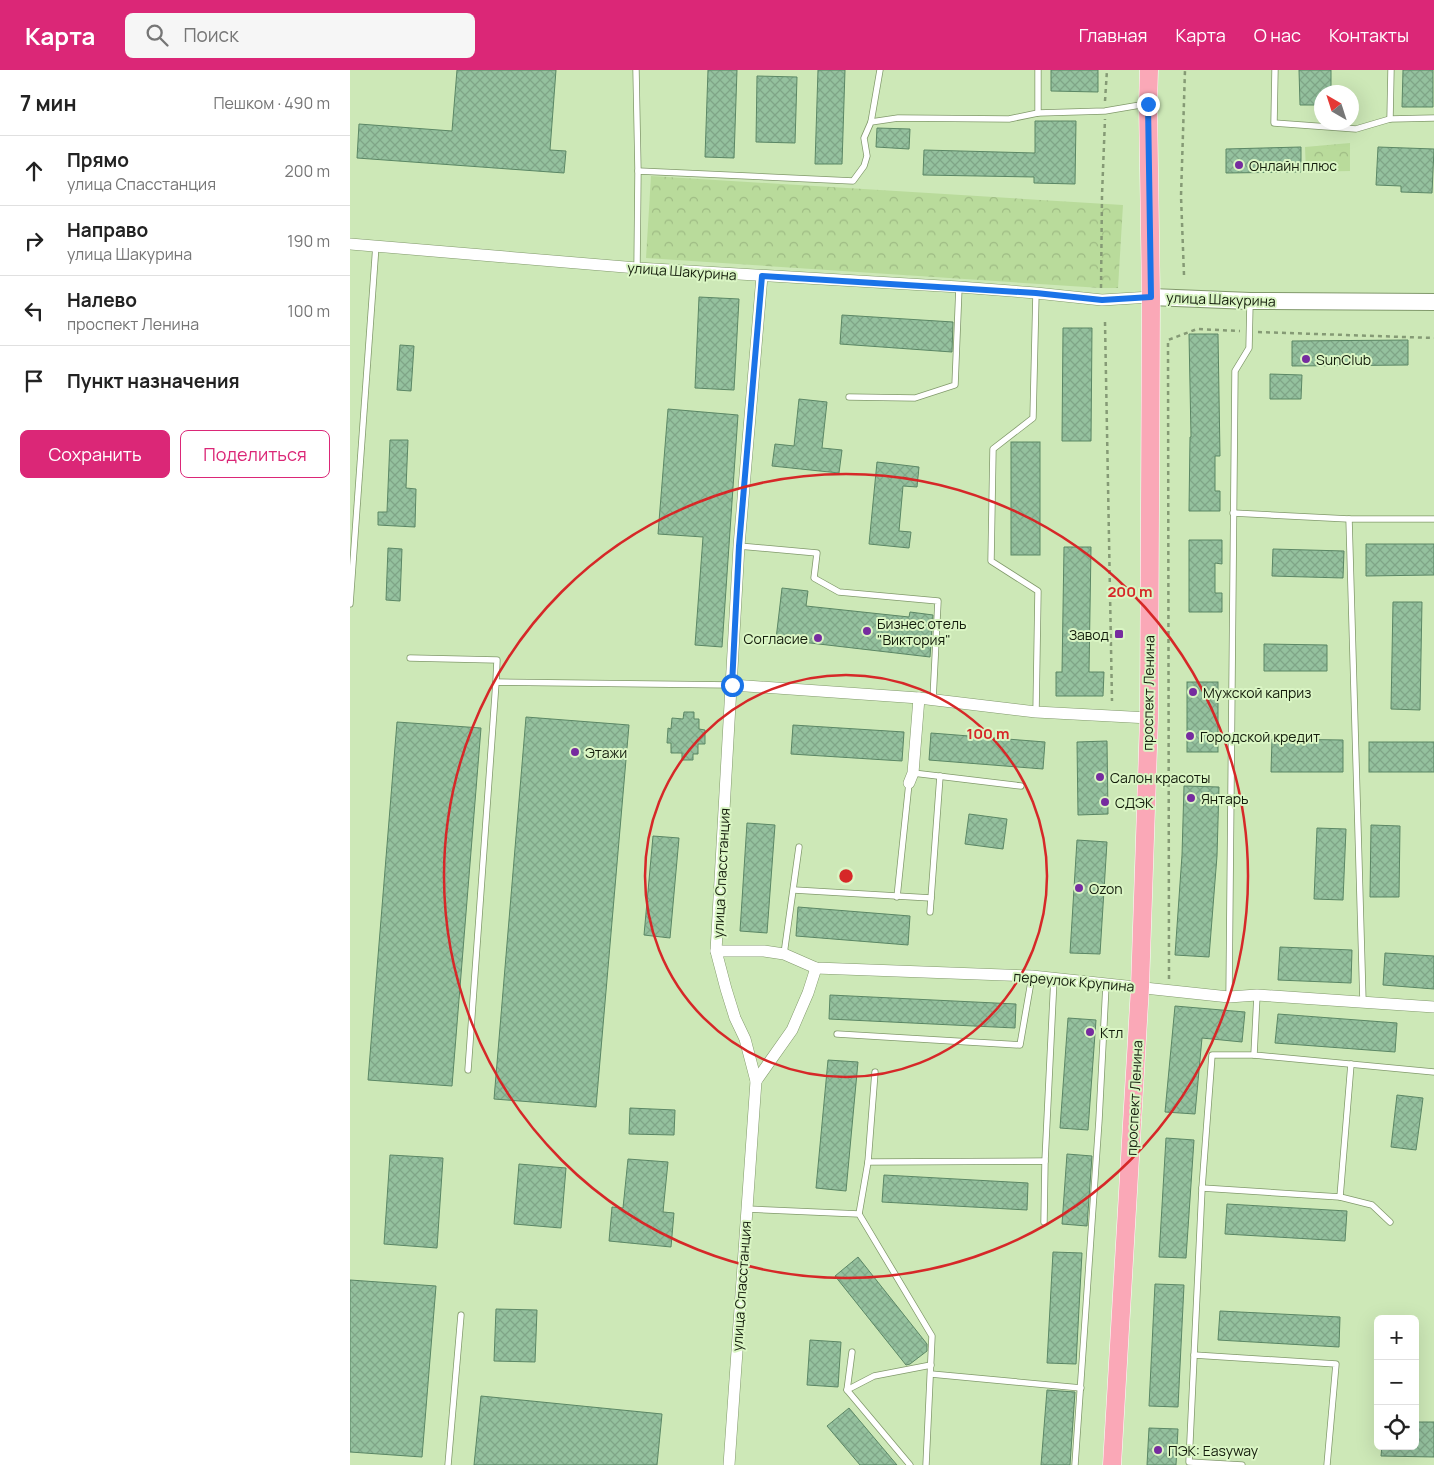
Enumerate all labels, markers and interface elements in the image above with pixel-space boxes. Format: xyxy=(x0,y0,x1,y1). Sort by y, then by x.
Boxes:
search box xyxy=(125,13,475,58)
text: Карта xyxy=(25,19,95,52)
icon: search xyxy=(143,21,171,49)
text: Поиск xyxy=(183,22,239,48)
text: Главная xyxy=(1079,23,1148,47)
text: Карта xyxy=(1176,23,1226,47)
text: О нас xyxy=(1254,23,1301,47)
text: Контакты xyxy=(1329,23,1409,47)
north arrow xyxy=(1314,85,1359,130)
text: 7 мин xyxy=(20,89,76,117)
text: Пешком · 490 m xyxy=(213,92,330,114)
route end xyxy=(1137,93,1160,116)
text: Прямо xyxy=(67,147,129,173)
place label: Онлайн плюс xyxy=(1249,156,1337,175)
icon: ahead xyxy=(20,157,48,185)
marker: Онлайн плюс xyxy=(1233,159,1245,171)
text: 200 m xyxy=(285,160,330,182)
text: улица Спасстанция xyxy=(67,173,216,195)
text: Направо xyxy=(67,217,148,243)
icon: right xyxy=(20,227,48,255)
text: 190 m xyxy=(287,230,330,252)
text: улица Шакурина xyxy=(67,243,192,265)
street label: улица Шакурина xyxy=(627,258,737,284)
text: Налево xyxy=(67,287,137,313)
street label: улица Шакурина xyxy=(1166,288,1276,310)
icon: left xyxy=(20,297,48,325)
text: 100 m xyxy=(287,300,330,322)
text: проспект Ленина xyxy=(67,313,199,335)
place label: SunClub xyxy=(1316,350,1371,369)
marker: SunClub xyxy=(1300,353,1312,365)
icon: arrive xyxy=(20,367,48,395)
text: Пункт назначения xyxy=(67,368,240,394)
button: Сохранить xyxy=(20,430,170,478)
button: Поделиться xyxy=(180,430,330,478)
text: 200 m xyxy=(1107,581,1153,602)
place label: Бизнес отель "Виктория" xyxy=(877,614,966,649)
marker: Бизнес отель "Виктория" xyxy=(861,625,873,637)
place label: Завод xyxy=(1069,625,1109,644)
marker: Завод xyxy=(1113,628,1125,640)
place label: Согласие xyxy=(744,629,808,648)
marker: Согласие xyxy=(812,632,824,644)
street label: проспект Ленина xyxy=(1137,635,1159,751)
route start xyxy=(721,674,744,697)
place label: Мужской каприз xyxy=(1203,683,1311,702)
marker: Мужской каприз xyxy=(1187,686,1199,698)
text: 100 m xyxy=(967,723,1009,744)
place label: Городской кредит xyxy=(1200,727,1320,746)
marker: Городской кредит xyxy=(1184,730,1196,742)
place label: Этажи xyxy=(585,743,627,762)
marker: Этажи xyxy=(569,746,581,758)
place label: Салон красоты xyxy=(1110,768,1210,787)
marker: Салон красоты xyxy=(1094,771,1106,783)
place label: Янтарь xyxy=(1201,789,1248,808)
marker: Янтарь xyxy=(1185,792,1197,804)
place label: СДЭК xyxy=(1115,793,1154,812)
marker: СДЭК xyxy=(1099,796,1111,808)
street label: улица Спасстанция xyxy=(708,807,734,939)
centre of rings xyxy=(837,867,855,885)
place label: Ozon xyxy=(1089,879,1123,898)
marker: Ozon xyxy=(1073,882,1085,894)
street label: переулок Крупина xyxy=(1013,966,1135,996)
place label: Ктл xyxy=(1100,1023,1123,1042)
marker: Ктл xyxy=(1084,1026,1096,1038)
street label: проспект Ленина xyxy=(1121,1040,1147,1156)
street label: улица Спасстанция xyxy=(727,1220,755,1352)
map controls xyxy=(1374,1315,1419,1450)
button: + xyxy=(1374,1315,1419,1360)
button: − xyxy=(1374,1360,1419,1405)
button: locate xyxy=(1374,1405,1419,1450)
place label: ПЭК: Easyway xyxy=(1168,1441,1259,1460)
marker: ПЭК: Easyway xyxy=(1152,1444,1164,1456)

